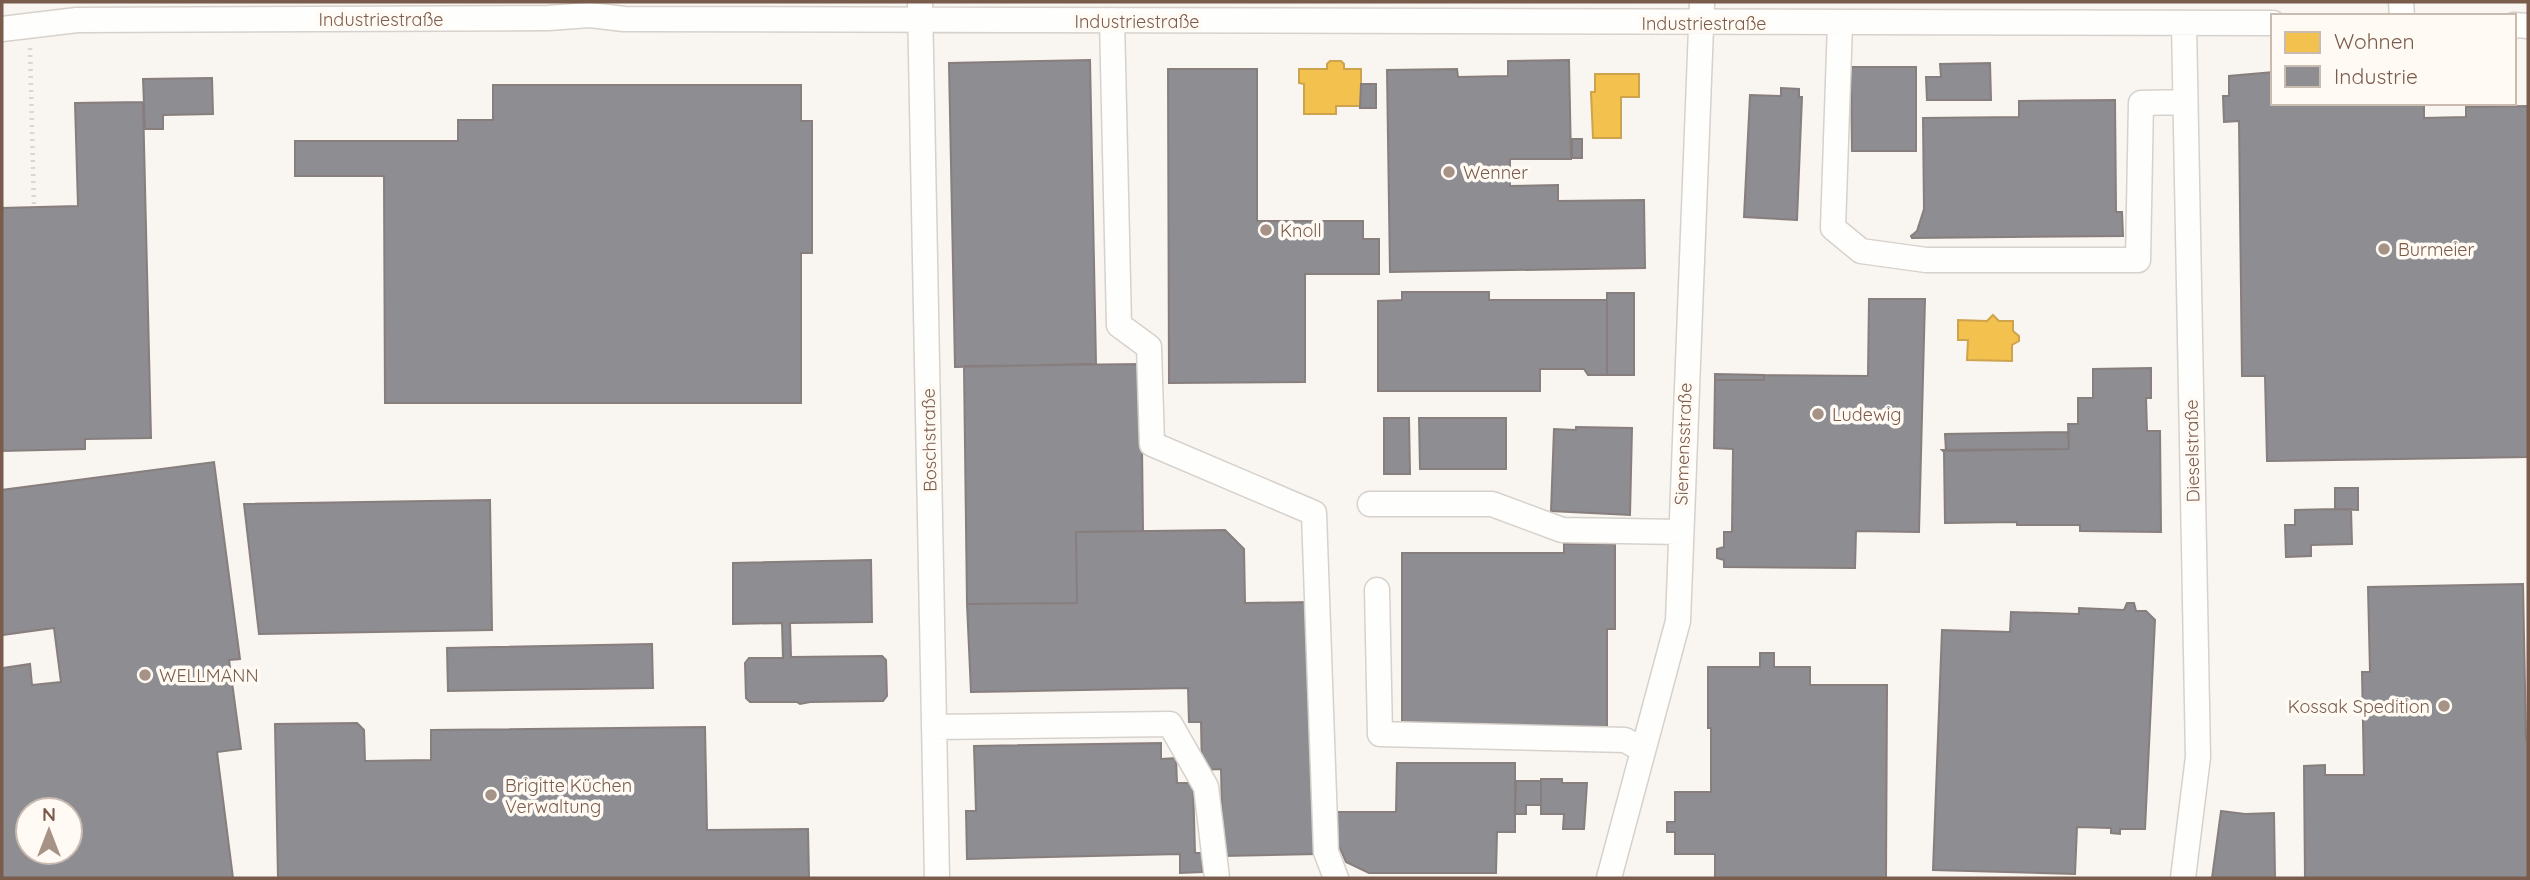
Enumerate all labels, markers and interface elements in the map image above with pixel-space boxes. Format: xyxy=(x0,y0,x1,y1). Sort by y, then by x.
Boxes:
street label: Industriestraße xyxy=(318,8,444,31)
street label: Industriestraße xyxy=(1074,10,1200,33)
street label: Industriestraße xyxy=(1641,12,1767,35)
legend xyxy=(2271,14,2516,105)
text: Wohnen xyxy=(2334,28,2415,54)
text: Industrie xyxy=(2334,63,2418,89)
place label: Wenner xyxy=(1463,161,1528,184)
marker: Wenner xyxy=(1441,164,1457,180)
place label: Knoll xyxy=(1280,219,1322,242)
marker: Knoll xyxy=(1258,222,1274,238)
place label: Burmeier xyxy=(2398,238,2474,261)
marker: Burmeier xyxy=(2376,241,2392,257)
street label: Siemensstraße xyxy=(1669,382,1697,506)
street label: Boschstraße xyxy=(917,388,941,492)
street label: Dieselstraße xyxy=(2180,399,2204,503)
place label: Ludewig xyxy=(1832,403,1902,426)
marker: Ludewig xyxy=(1810,406,1826,422)
place label: WELLMANN xyxy=(159,664,259,687)
marker: WELLMANN xyxy=(137,667,153,683)
place label: Kossak Spedition xyxy=(2288,695,2430,718)
marker: Kossak Spedition xyxy=(2436,698,2452,714)
place label: Brigitte Küchen Verwaltung xyxy=(505,774,632,818)
marker: Brigitte Küchen Verwaltung xyxy=(483,787,499,803)
north arrow xyxy=(14,796,84,866)
text: N xyxy=(42,802,56,826)

